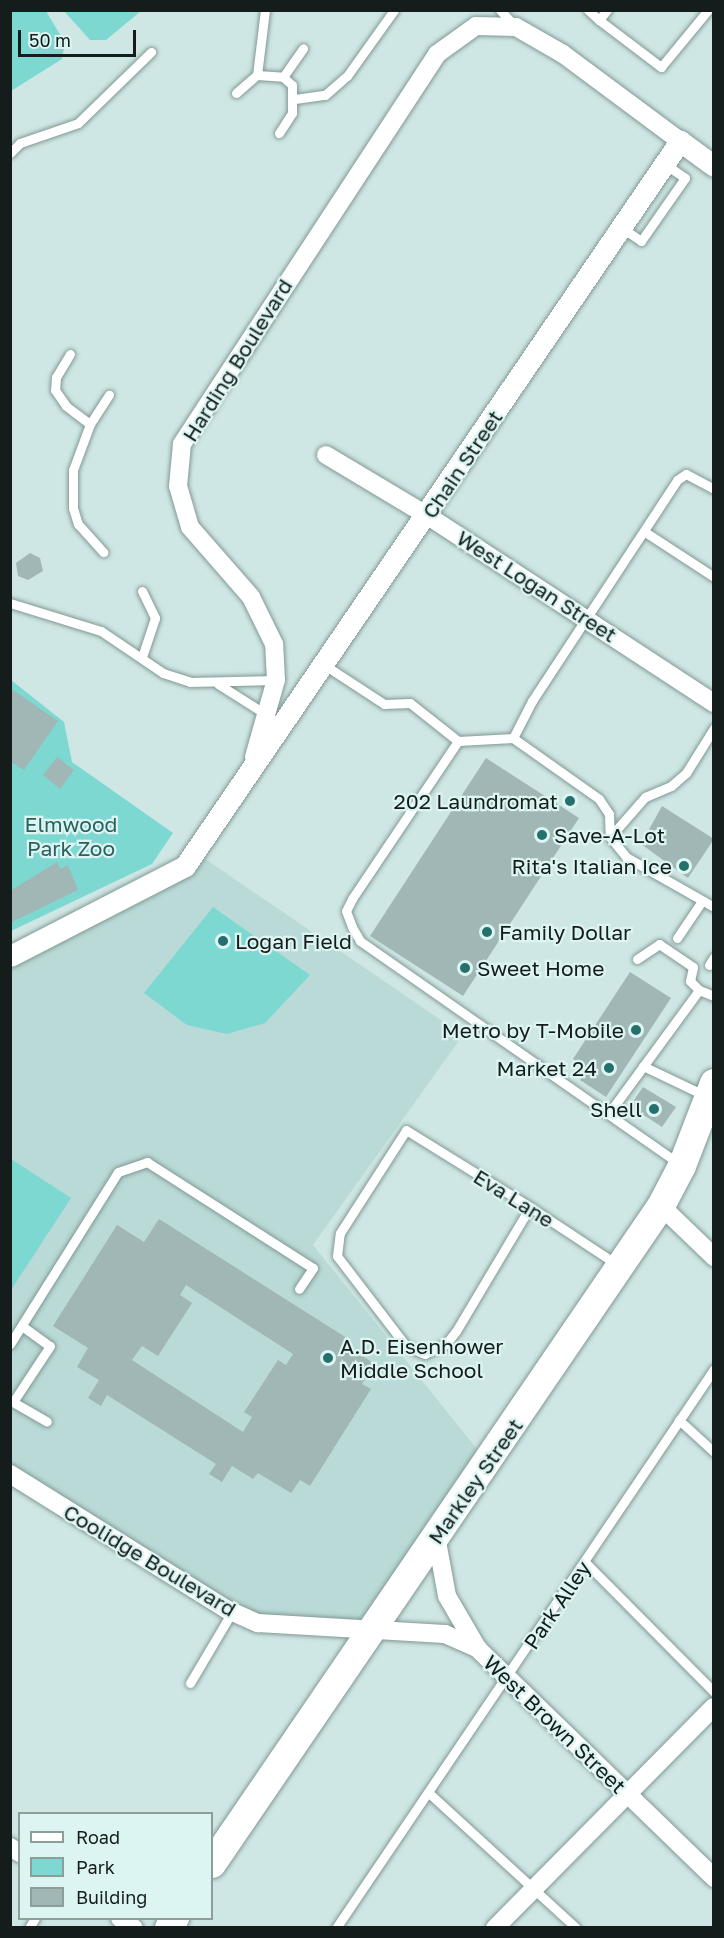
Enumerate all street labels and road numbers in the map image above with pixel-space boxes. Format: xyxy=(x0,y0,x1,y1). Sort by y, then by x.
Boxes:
street label: Harding Boulevard xyxy=(177,274,297,446)
street label: Chain Street xyxy=(417,405,507,523)
street label: West Logan Street xyxy=(452,525,622,647)
street label: Eva Lane xyxy=(469,1163,559,1233)
street label: Markley Street xyxy=(422,1413,528,1549)
street label: Coolidge Boulevard xyxy=(59,1499,241,1621)
street label: Park Alley xyxy=(518,1556,596,1654)
street label: West Brown Street xyxy=(479,1650,631,1798)

